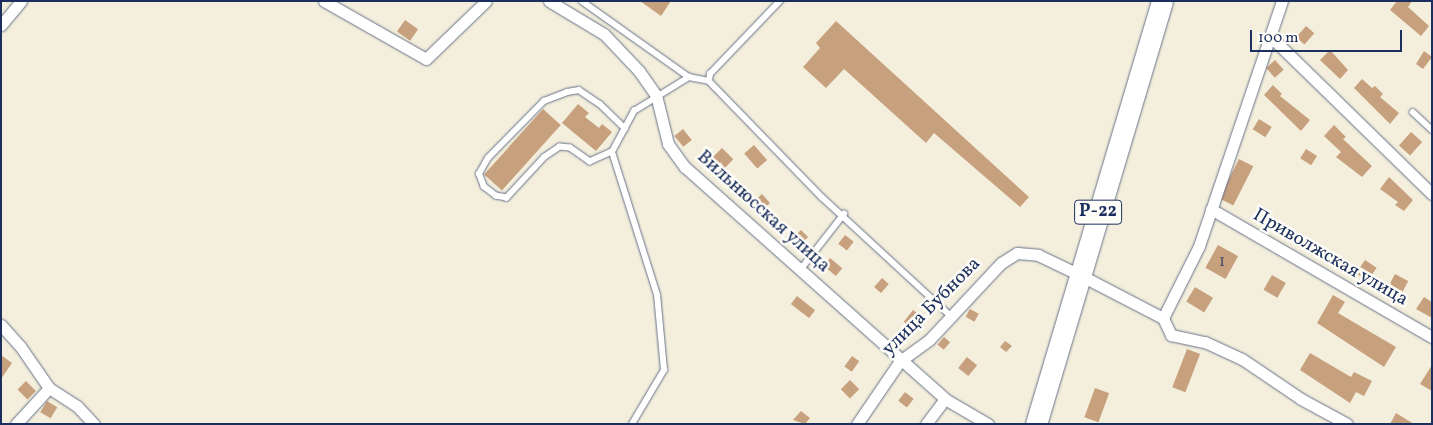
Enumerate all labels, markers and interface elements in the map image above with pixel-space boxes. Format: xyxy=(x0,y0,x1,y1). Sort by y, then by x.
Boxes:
scale bar xyxy=(1253,20,1406,52)
text: 100 m xyxy=(1258,28,1298,49)
street label: Вильнюсская улица xyxy=(691,146,835,278)
road number: Р-22 xyxy=(1073,196,1123,228)
street label: Приволжская улица xyxy=(1248,204,1412,312)
house number: 1 xyxy=(1219,252,1225,272)
street label: улица Бубнова xyxy=(878,253,986,361)

